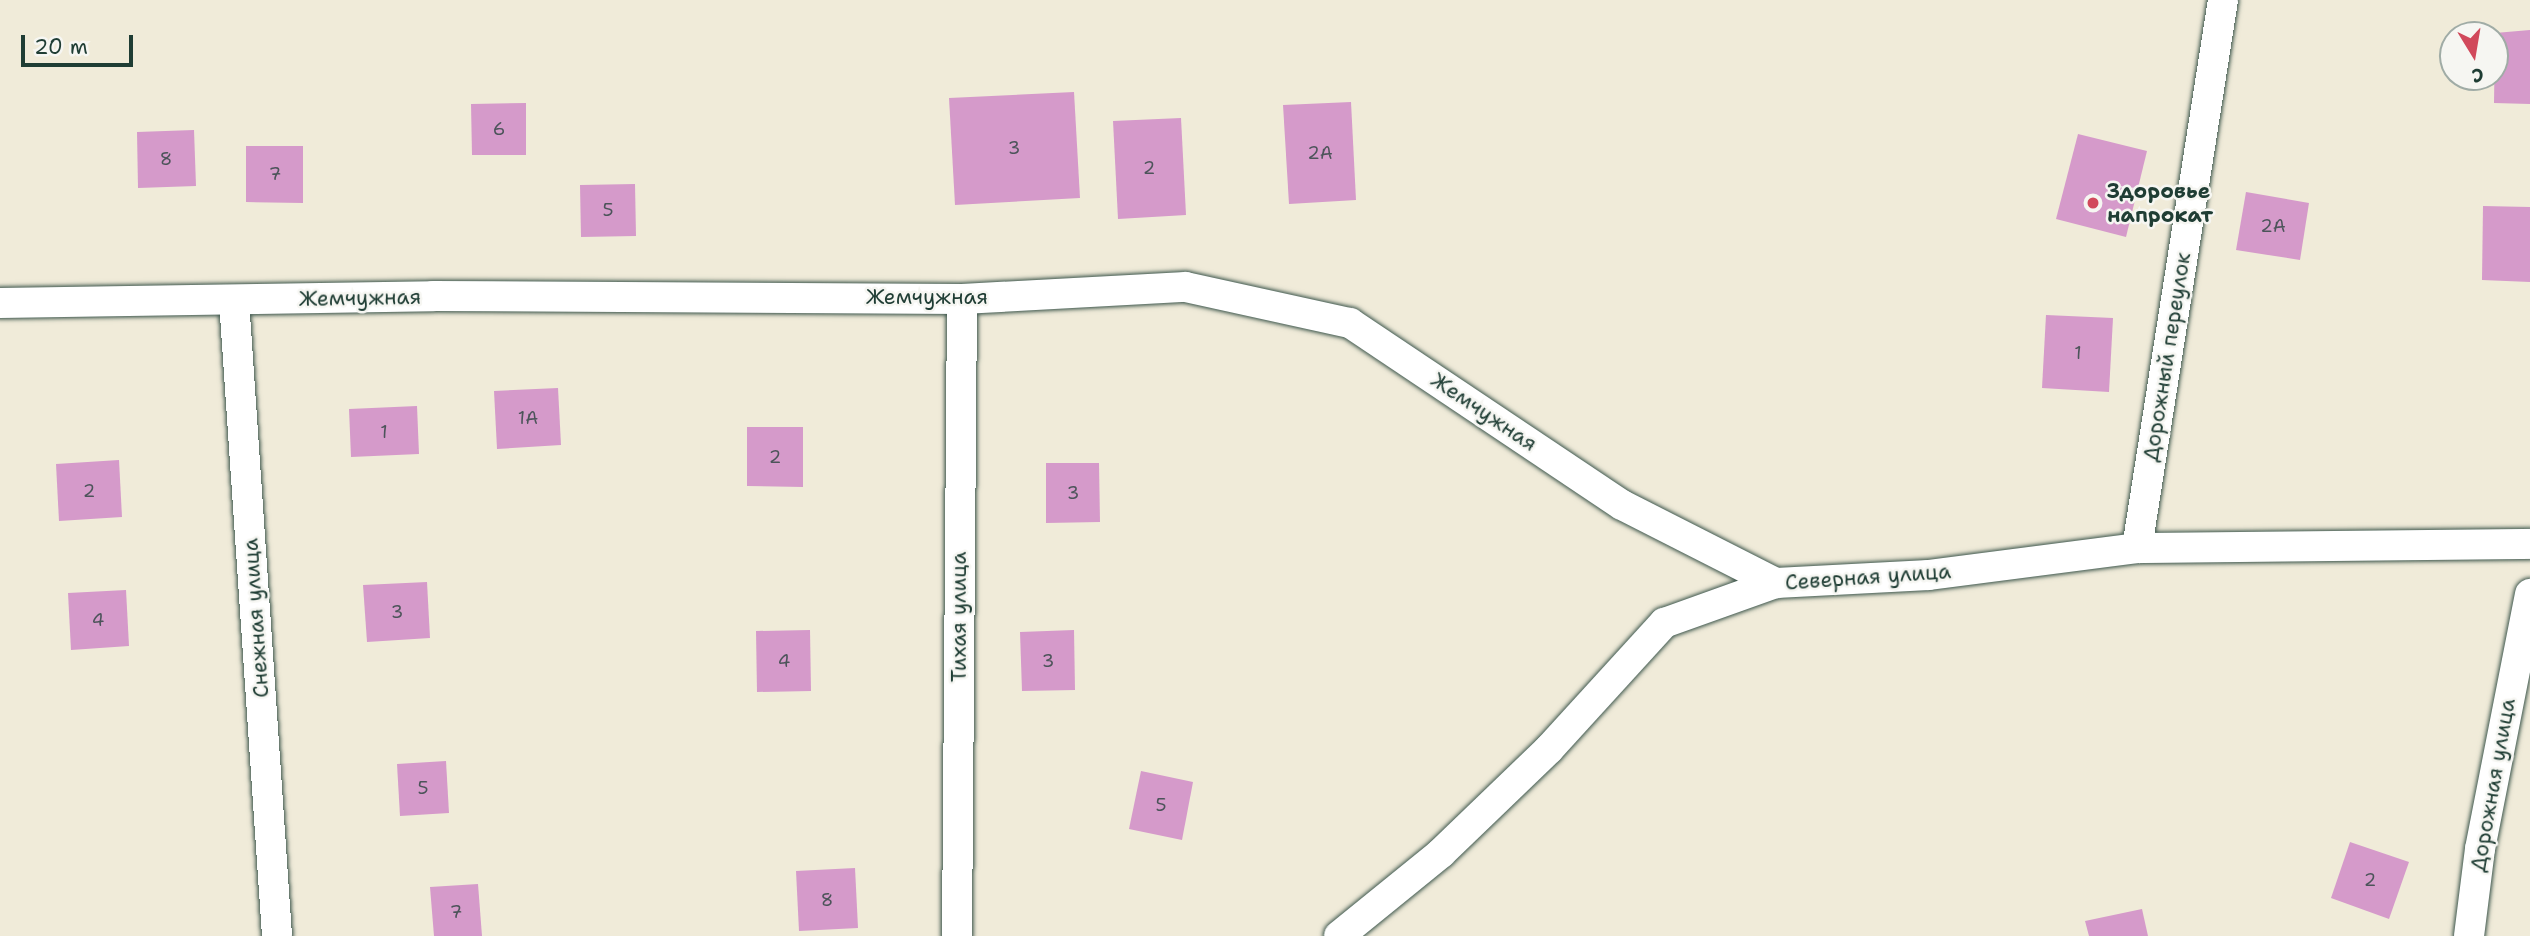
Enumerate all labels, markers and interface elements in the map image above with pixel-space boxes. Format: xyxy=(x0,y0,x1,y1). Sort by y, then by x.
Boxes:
scale bar xyxy=(24,21,136,65)
north arrow xyxy=(2439,21,2509,91)
text: 20 m xyxy=(34,33,88,61)
text: С xyxy=(2470,62,2486,89)
house number: 6 xyxy=(493,118,505,140)
house number: 3 xyxy=(1008,137,1020,159)
house number: 2А xyxy=(1307,142,1333,164)
house number: 8 xyxy=(160,148,172,170)
house number: 2 xyxy=(1143,157,1155,179)
house number: 7 xyxy=(269,163,281,185)
place label: Здоровье напрокат xyxy=(2107,178,2213,228)
marker: Здоровье напрокат xyxy=(2085,195,2101,211)
house number: 5 xyxy=(602,199,614,221)
house number: 2А xyxy=(2260,215,2286,237)
street label: Дорожный переулок xyxy=(2138,251,2196,463)
street label: Жемчужная xyxy=(299,284,421,312)
street label: Жемчужная xyxy=(866,284,988,310)
house number: 1 xyxy=(2074,342,2082,364)
street label: Жемчужная xyxy=(1426,367,1542,457)
house number: 1А xyxy=(518,407,538,429)
house number: 1 xyxy=(380,421,388,443)
house number: 2 xyxy=(769,446,781,468)
house number: 2 xyxy=(83,480,95,502)
house number: 3 xyxy=(1067,482,1079,504)
street label: Снежная улица xyxy=(238,537,274,699)
street label: Тихая улица xyxy=(946,552,972,682)
street label: Северная улица xyxy=(1784,559,1952,595)
house number: 3 xyxy=(391,601,403,623)
house number: 4 xyxy=(92,609,104,631)
house number: 4 xyxy=(778,650,790,672)
house number: 3 xyxy=(1042,650,1054,672)
street label: Дорожная улица xyxy=(2465,696,2521,874)
house number: 5 xyxy=(417,777,429,799)
house number: 5 xyxy=(1155,794,1167,816)
house number: 2 xyxy=(2364,869,2376,891)
house number: 8 xyxy=(821,889,833,911)
house number: 7 xyxy=(450,901,462,923)

